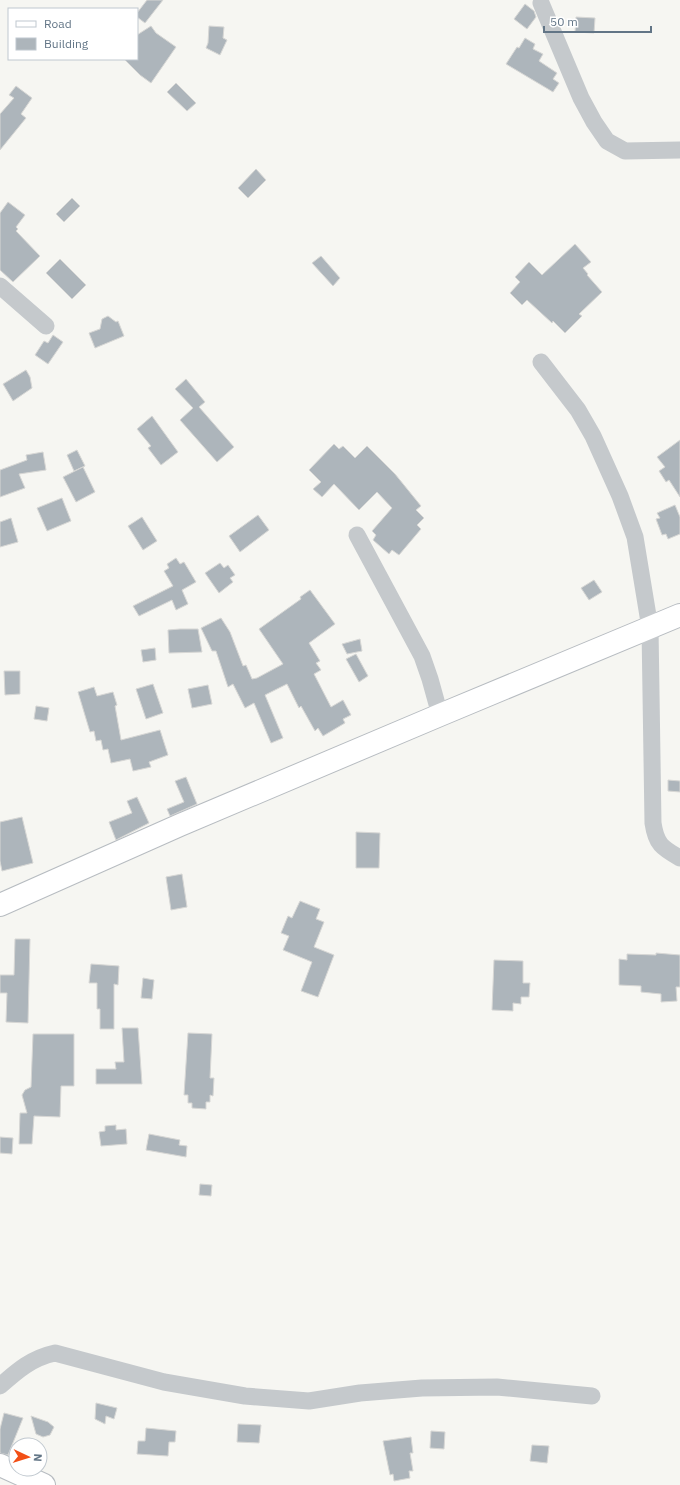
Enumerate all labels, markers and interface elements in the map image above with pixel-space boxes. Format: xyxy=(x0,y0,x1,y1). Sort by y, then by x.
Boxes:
legend xyxy=(8,8,138,60)
scale bar xyxy=(544,8,651,34)
text: 50 m xyxy=(550,14,578,29)
text: Road xyxy=(44,16,72,31)
text: Building xyxy=(44,36,89,51)
north arrow xyxy=(8,1437,48,1477)
text: N xyxy=(31,1453,45,1462)

